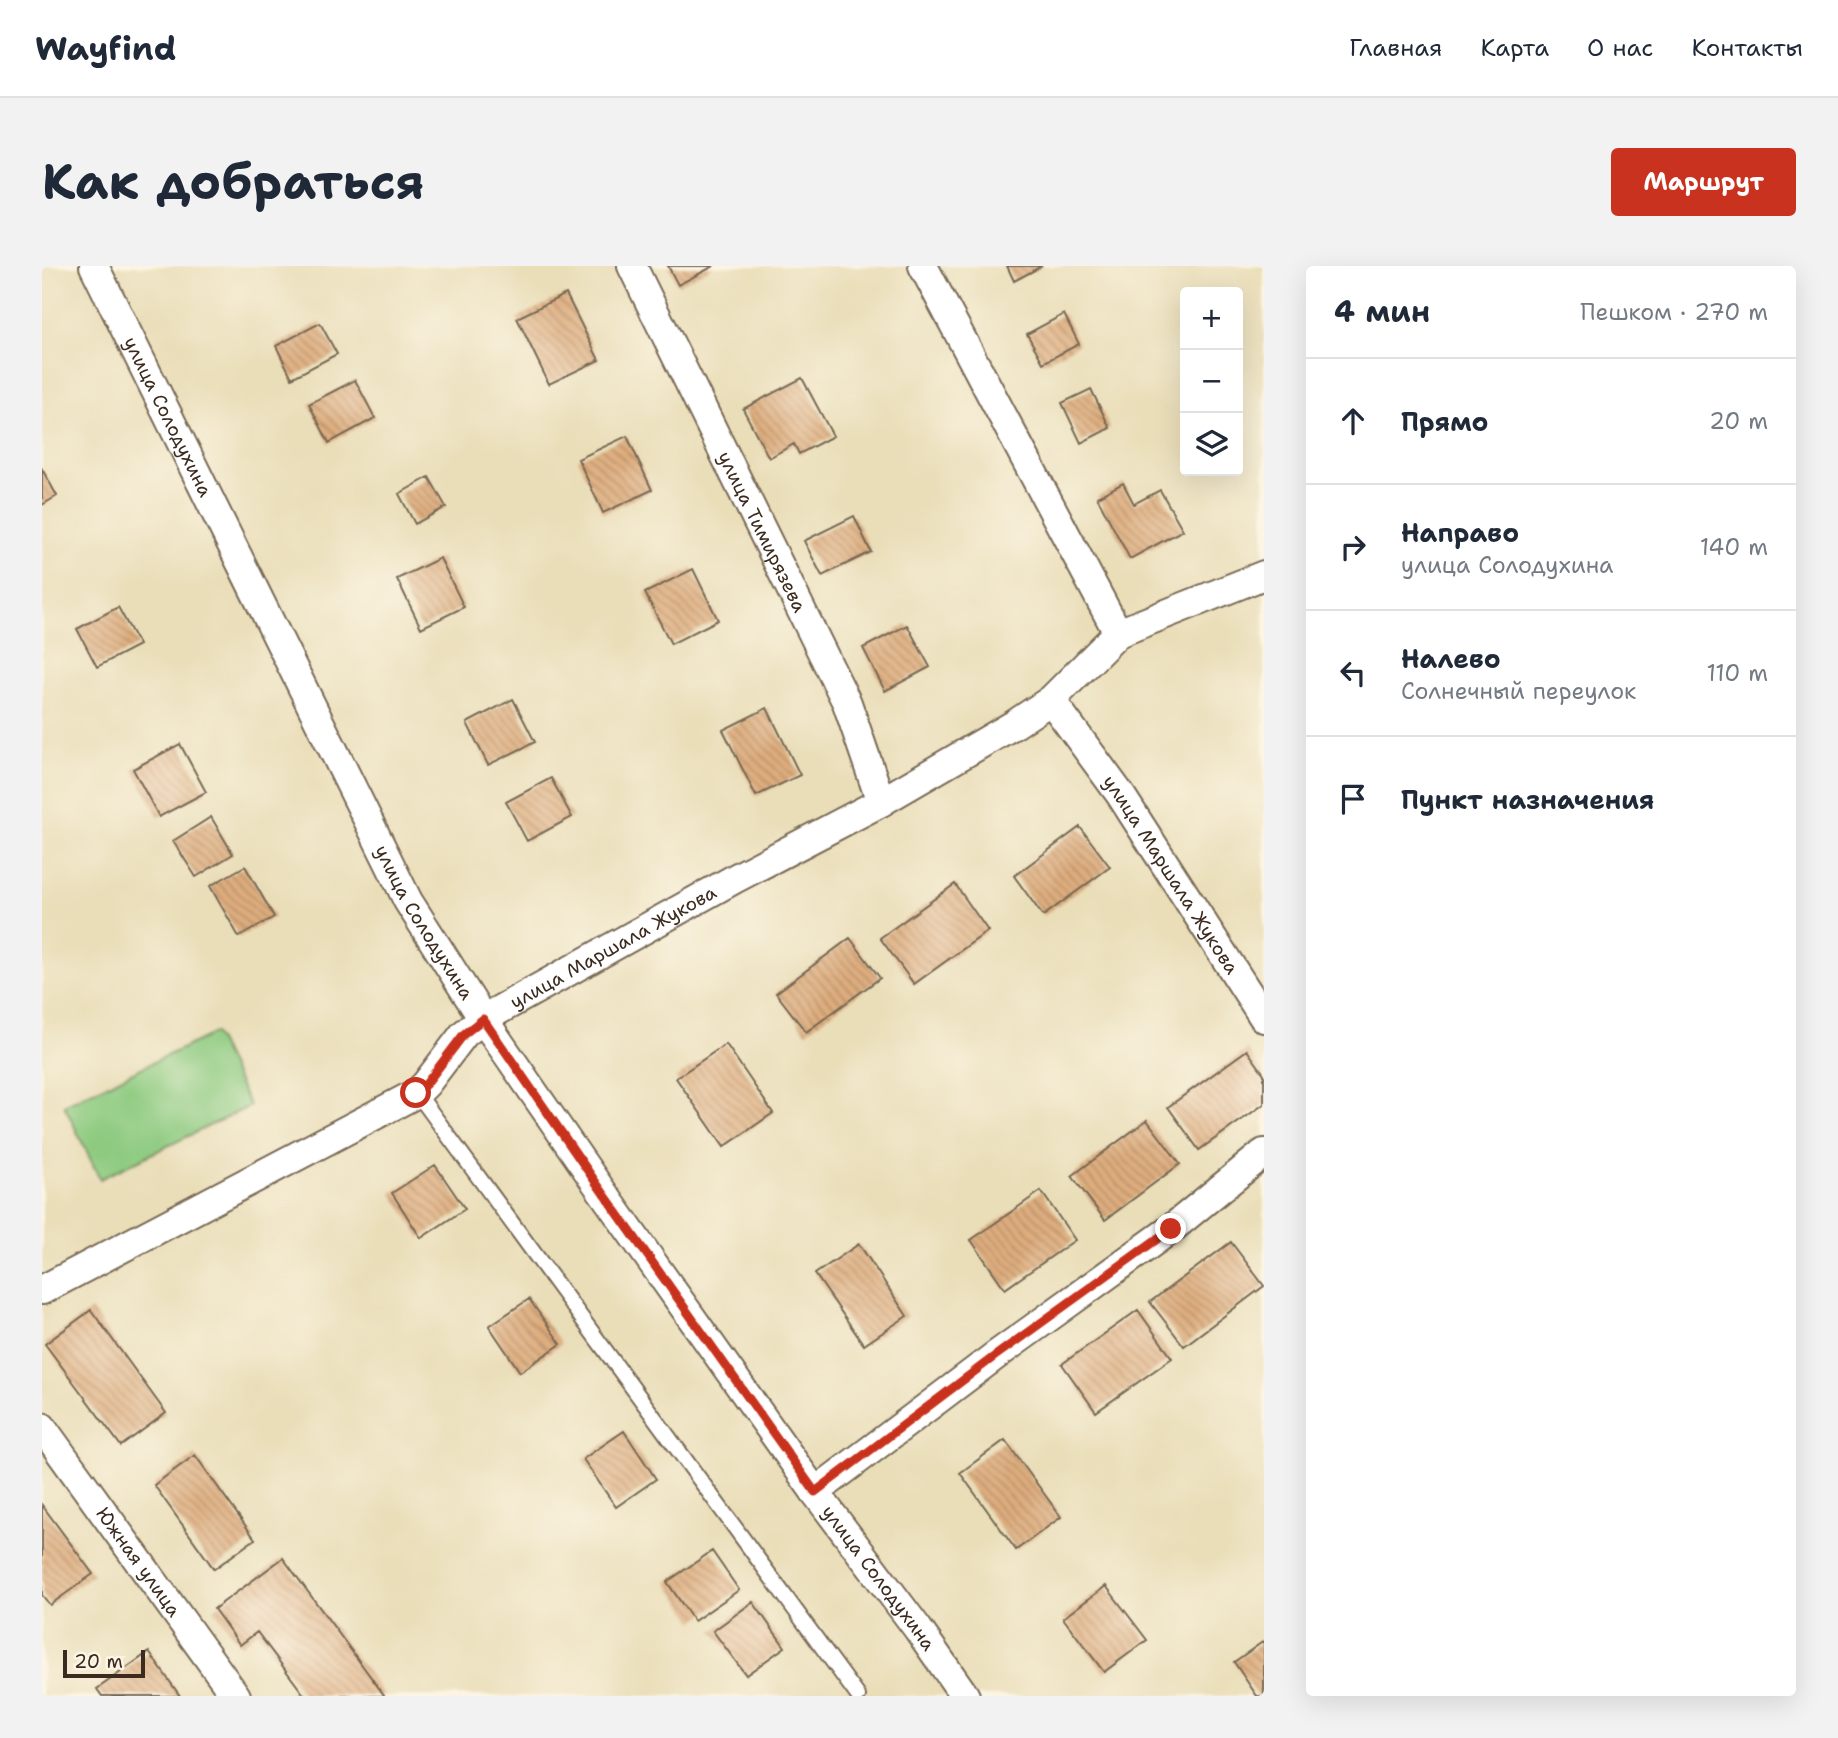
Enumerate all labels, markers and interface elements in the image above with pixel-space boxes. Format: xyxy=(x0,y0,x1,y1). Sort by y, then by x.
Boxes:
text: Wayfind xyxy=(35,26,176,71)
text: Главная xyxy=(1349,32,1442,64)
text: Карта xyxy=(1480,32,1549,64)
text: О нас xyxy=(1587,32,1653,64)
text: Контакты xyxy=(1691,32,1803,64)
button: Маршрут xyxy=(1611,148,1796,216)
text: Как добраться xyxy=(42,149,424,215)
map controls xyxy=(1180,287,1243,476)
button: + xyxy=(1180,287,1243,350)
text: 4 мин xyxy=(1334,291,1430,332)
text: Пешком · 270 m xyxy=(1580,297,1768,327)
street label: улица Солодухина xyxy=(118,332,219,501)
button: − xyxy=(1180,350,1243,413)
icon: ahead xyxy=(1334,402,1372,440)
text: Прямо xyxy=(1401,404,1489,439)
text: 20 m xyxy=(1709,406,1768,436)
button: layers xyxy=(1180,413,1243,476)
street label: улица Тимирязева xyxy=(713,447,813,616)
text: Направо xyxy=(1401,515,1519,550)
icon: right xyxy=(1334,528,1372,566)
text: 140 m xyxy=(1700,532,1768,562)
text: улица Солодухина xyxy=(1401,550,1613,580)
text: Налево xyxy=(1401,641,1501,676)
icon: left xyxy=(1334,654,1372,692)
text: 110 m xyxy=(1706,658,1768,688)
text: Солнечный переулок xyxy=(1401,676,1636,706)
street label: улица Маршала Жукова xyxy=(1098,770,1245,979)
icon: arrive xyxy=(1334,780,1372,818)
text: Пункт назначения xyxy=(1401,782,1654,817)
street label: улица Солодухина xyxy=(370,841,480,1004)
street label: улица Маршала Жукова xyxy=(505,879,721,1014)
route start xyxy=(400,1077,431,1108)
route end xyxy=(1155,1213,1186,1244)
street label: улица Солодухина xyxy=(816,1500,942,1655)
street label: Южная улица xyxy=(91,1502,187,1622)
scale bar xyxy=(63,1647,145,1679)
text: 20 m xyxy=(74,1649,123,1674)

